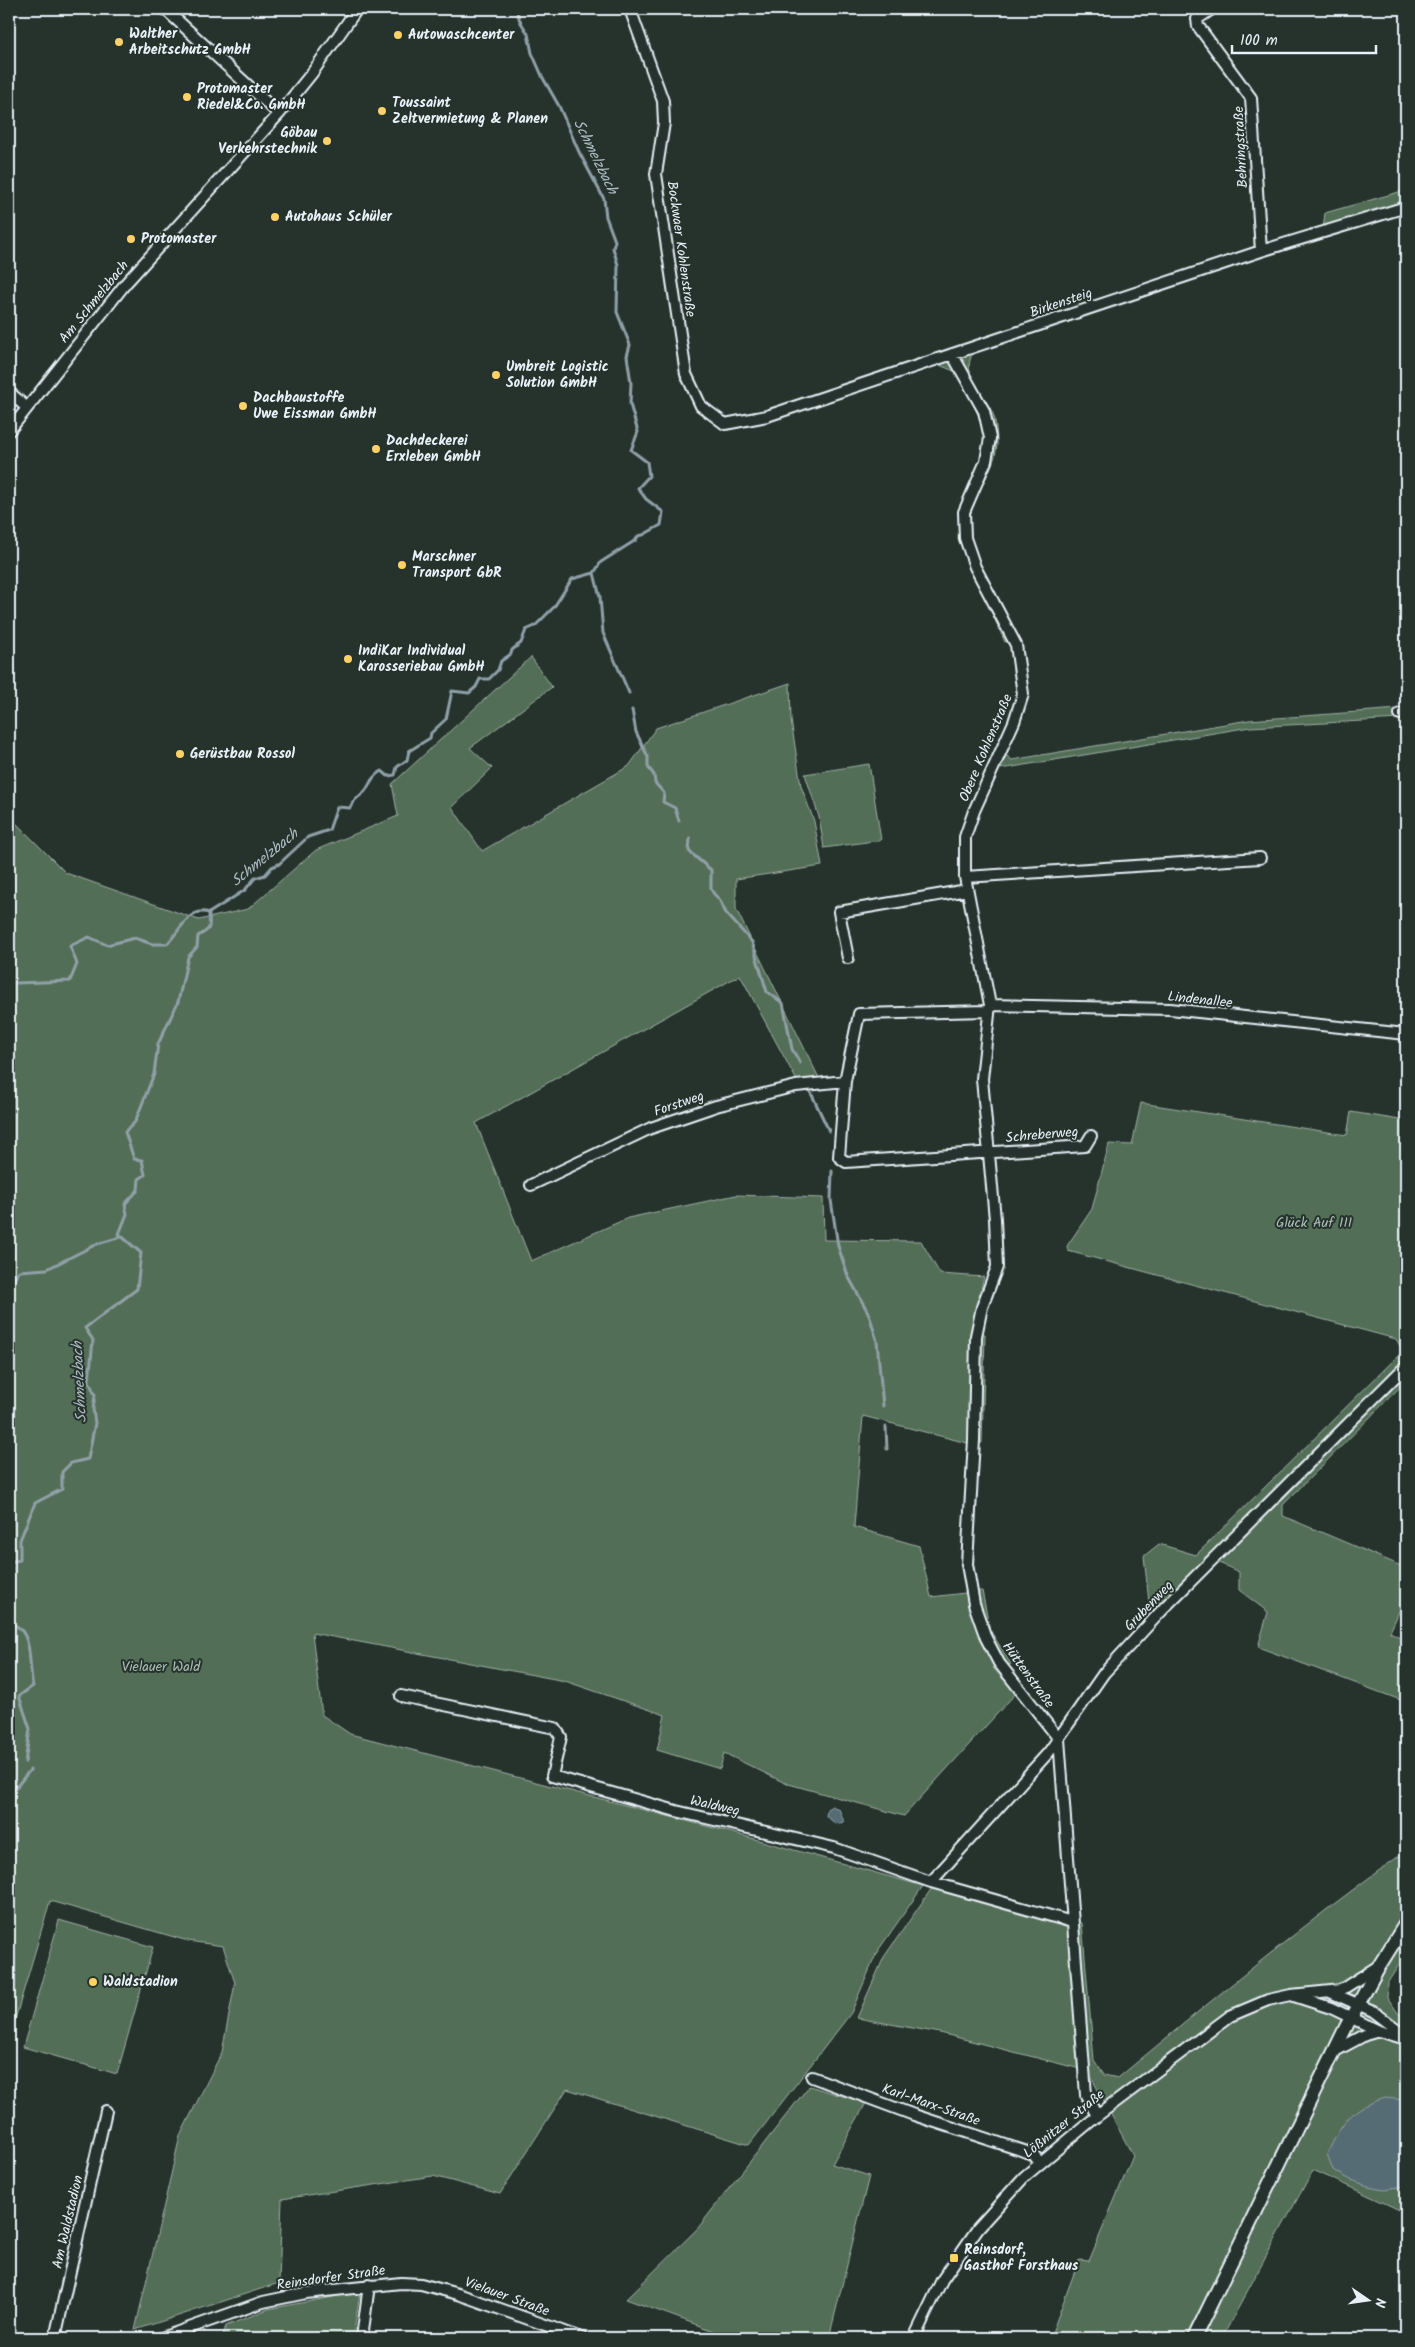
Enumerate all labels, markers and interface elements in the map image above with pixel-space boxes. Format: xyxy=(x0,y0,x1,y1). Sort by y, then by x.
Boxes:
scale bar xyxy=(1232,22,1376,54)
place label: Walther Arbeitschutz GmbH xyxy=(129,23,251,61)
place label: Autowaschcenter xyxy=(408,24,515,46)
marker: Autowaschcenter xyxy=(392,29,404,41)
text: 100 m xyxy=(1240,29,1278,53)
marker: Walther Arbeitschutz GmbH xyxy=(113,36,125,48)
place label: Protomaster Riedel&Co. GmbH xyxy=(197,78,306,116)
marker: Protomaster Riedel&Co. GmbH xyxy=(181,91,193,103)
place label: Toussaint Zeltvermietung & Planen xyxy=(392,92,548,130)
marker: Toussaint Zeltvermietung & Planen xyxy=(376,105,388,117)
street label: Behringstraße xyxy=(1228,105,1254,188)
water label: Schmelzbach xyxy=(566,115,624,201)
place label: Göbau Verkehrstechnik xyxy=(218,122,318,160)
marker: Göbau Verkehrstechnik xyxy=(321,135,333,147)
street label: Bockwaer Kohlenstraße xyxy=(661,180,702,319)
place label: Autohaus Schüler xyxy=(285,206,393,228)
marker: Autohaus Schüler xyxy=(269,211,281,223)
place label: Protomaster xyxy=(141,228,217,250)
marker: Protomaster xyxy=(125,233,137,245)
street label: Am Schmelzbach xyxy=(54,256,134,348)
street label: Birkensteig xyxy=(1027,282,1095,324)
place label: Umbreit Logistic Solution GmbH xyxy=(506,356,609,394)
marker: Umbreit Logistic Solution GmbH xyxy=(490,369,502,381)
place label: Dachbaustoffe Uwe Eissman GmbH xyxy=(253,387,377,425)
marker: Dachbaustoffe Uwe Eissman GmbH xyxy=(237,400,249,412)
place label: Dachdeckerei Erxleben GmbH xyxy=(386,430,481,468)
marker: Dachdeckerei Erxleben GmbH xyxy=(370,443,382,455)
place label: Marschner Transport GbR xyxy=(412,546,502,584)
marker: Marschner Transport GbR xyxy=(396,559,408,571)
place label: IndiKar Individual Karosseriebau GmbH xyxy=(358,640,485,678)
marker: IndiKar Individual Karosseriebau GmbH xyxy=(342,653,354,665)
street label: Obere Kohlenstraße xyxy=(953,690,1019,805)
place label: Gerüstbau Rossol xyxy=(190,743,295,765)
marker: Gerüstbau Rossol xyxy=(174,748,186,760)
water label: Schmelzbach xyxy=(226,822,306,893)
street label: Lindenallee xyxy=(1166,986,1234,1014)
street label: Forstweg xyxy=(651,1085,707,1123)
street label: Schreberweg xyxy=(1005,1121,1079,1149)
park label: Glück Auf III xyxy=(1276,1212,1352,1234)
water label: Schmelzbach xyxy=(66,1339,94,1423)
street label: Grubenweg xyxy=(1119,1576,1179,1636)
street label: Hüttenstraße xyxy=(996,1637,1060,1713)
park label: Vielauer Wald xyxy=(122,1656,201,1678)
street label: Waldweg xyxy=(688,1790,742,1822)
place label: Waldstadion xyxy=(103,1971,178,1993)
marker: Waldstadion xyxy=(87,1976,99,1988)
street label: Karl-Marx-Straße xyxy=(879,2078,984,2132)
street label: Lößnitzer Straße xyxy=(1018,2084,1110,2164)
street label: Am Waldstadion xyxy=(47,2173,89,2271)
place label: Reinsdorf, Gasthof Forsthaus xyxy=(964,2239,1079,2277)
marker: Reinsdorf, Gasthof Forsthaus xyxy=(948,2252,960,2264)
street label: Reinsdorfer Straße xyxy=(275,2259,387,2297)
street label: Vielauer Straße xyxy=(461,2271,553,2323)
north arrow xyxy=(1342,2274,1392,2324)
text: N xyxy=(1368,2296,1391,2310)

